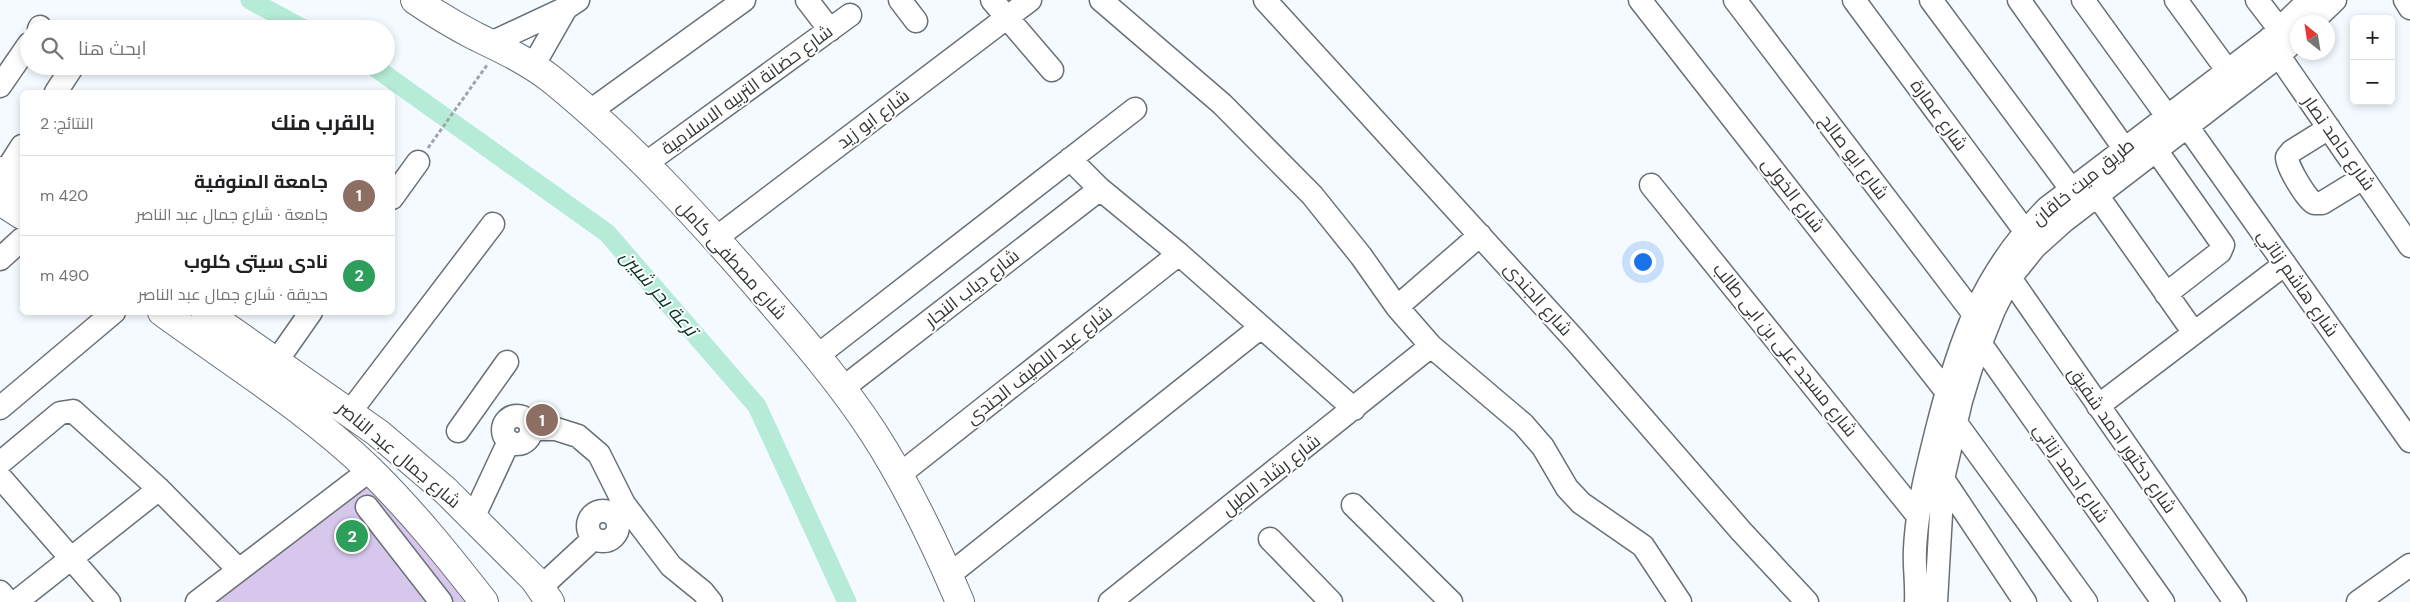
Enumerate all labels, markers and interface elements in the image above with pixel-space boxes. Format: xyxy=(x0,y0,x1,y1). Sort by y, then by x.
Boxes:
north arrow xyxy=(2290,15,2335,60)
map controls xyxy=(2350,15,2395,105)
button: + xyxy=(2350,15,2395,60)
search box xyxy=(20,20,395,75)
street label: شارع حضانة التربيه الاسلامية xyxy=(656,20,838,160)
icon: search xyxy=(38,34,66,62)
text: ابحث هنا xyxy=(78,36,147,61)
button: − xyxy=(2350,60,2395,105)
street label: شارع عمارة xyxy=(1905,74,1973,156)
street label: شارع ابو زيد xyxy=(832,84,914,154)
street label: شارع حامد نصار xyxy=(2297,90,2381,195)
text: بالقرب منك xyxy=(271,109,375,137)
street label: شارع ابو صالح xyxy=(1814,110,1894,204)
text: النتائج: 2 xyxy=(40,113,94,134)
street label: طريق ميت خاقان xyxy=(2027,133,2139,231)
street label: شارع الخولى xyxy=(1756,153,1830,237)
text: جامعة المنوفية xyxy=(194,169,328,194)
text: 420 m xyxy=(40,185,88,206)
text: 1 xyxy=(356,185,362,206)
street label: شارع مصطفى كامل xyxy=(672,195,792,325)
text: جامعة · شارع جمال عبد الناصر xyxy=(136,204,328,225)
street label: شارع هاشم زناتي xyxy=(2250,224,2344,343)
street label: شارع دياب النجار xyxy=(919,244,1024,333)
water label: ترعة بحر شبين xyxy=(615,245,706,344)
text: نادى سيتى كلوب xyxy=(184,249,328,274)
your location xyxy=(1630,249,1656,275)
street label: شارع الجندى xyxy=(1499,257,1577,341)
street label: شارع مسجد على بن ابى طالب xyxy=(1707,258,1863,442)
text: 490 m xyxy=(40,265,89,286)
text: 2 xyxy=(354,265,364,286)
text: حديقة · شارع جمال عبد الناصر xyxy=(138,284,328,305)
street label: شارع عبد اللطيف الجندى xyxy=(961,300,1117,430)
street label: شارع دكتور احمد شفيق xyxy=(2062,362,2182,518)
street label: شارع جمال عبد الناصر xyxy=(331,396,466,514)
pin: 1 xyxy=(526,401,558,439)
street label: شارع احمد زناتي xyxy=(2026,418,2114,529)
street label: شارع رشاد الطبل xyxy=(1217,429,1325,521)
pin: 2 xyxy=(336,517,368,555)

